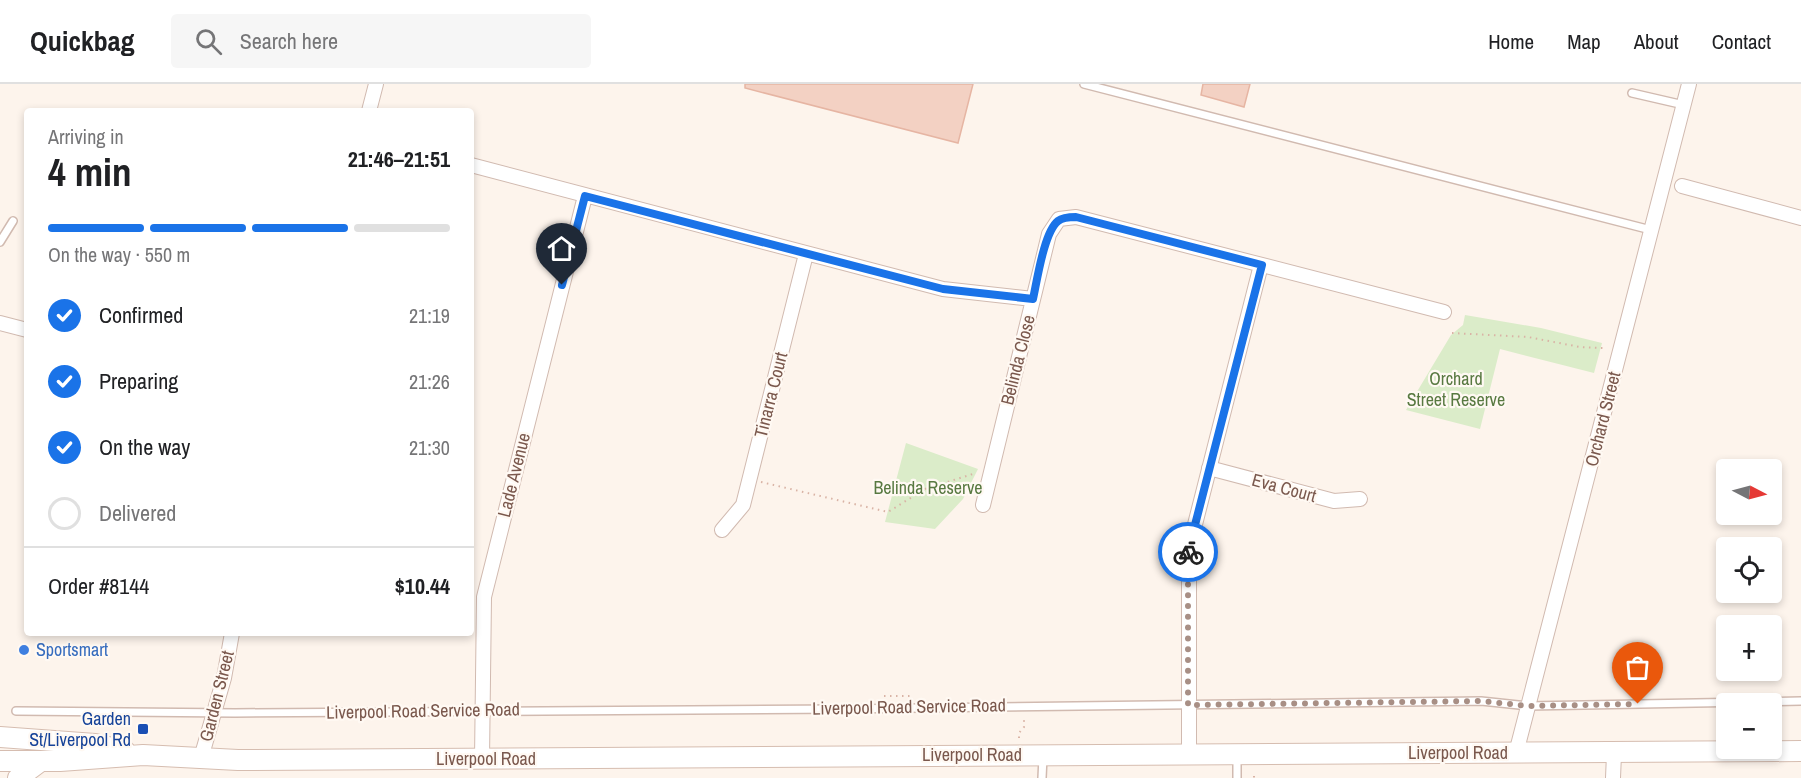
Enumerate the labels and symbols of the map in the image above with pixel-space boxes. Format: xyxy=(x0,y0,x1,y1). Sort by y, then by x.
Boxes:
pin xyxy=(536,223,587,285)
street label: Belinda Close xyxy=(994,312,1041,407)
street label: Tinarra Court xyxy=(748,349,793,440)
park label: Orchard Street Reserve xyxy=(1407,366,1505,412)
street label: Orchard Street xyxy=(1579,369,1626,469)
street label: Lade Avenue xyxy=(491,430,536,520)
north arrow xyxy=(1716,459,1782,525)
street label: Eva Court xyxy=(1249,467,1319,508)
park label: Belinda Reserve xyxy=(873,475,983,500)
courier xyxy=(1158,522,1218,582)
place label: Sportsmart xyxy=(36,637,108,662)
pin xyxy=(1612,642,1663,704)
marker: Sportsmart xyxy=(17,643,31,657)
street label: Garden Street xyxy=(193,648,240,744)
street label: Liverpool Road Service Road xyxy=(812,692,1006,721)
street label: Liverpool Road Service Road xyxy=(326,696,520,725)
place label: Garden St/Liverpool Rd xyxy=(29,706,131,752)
marker: Garden St/Liverpool Rd xyxy=(136,722,150,736)
street label: Liverpool Road xyxy=(1408,740,1508,765)
street label: Liverpool Road xyxy=(922,742,1022,767)
street label: Liverpool Road xyxy=(436,746,536,771)

